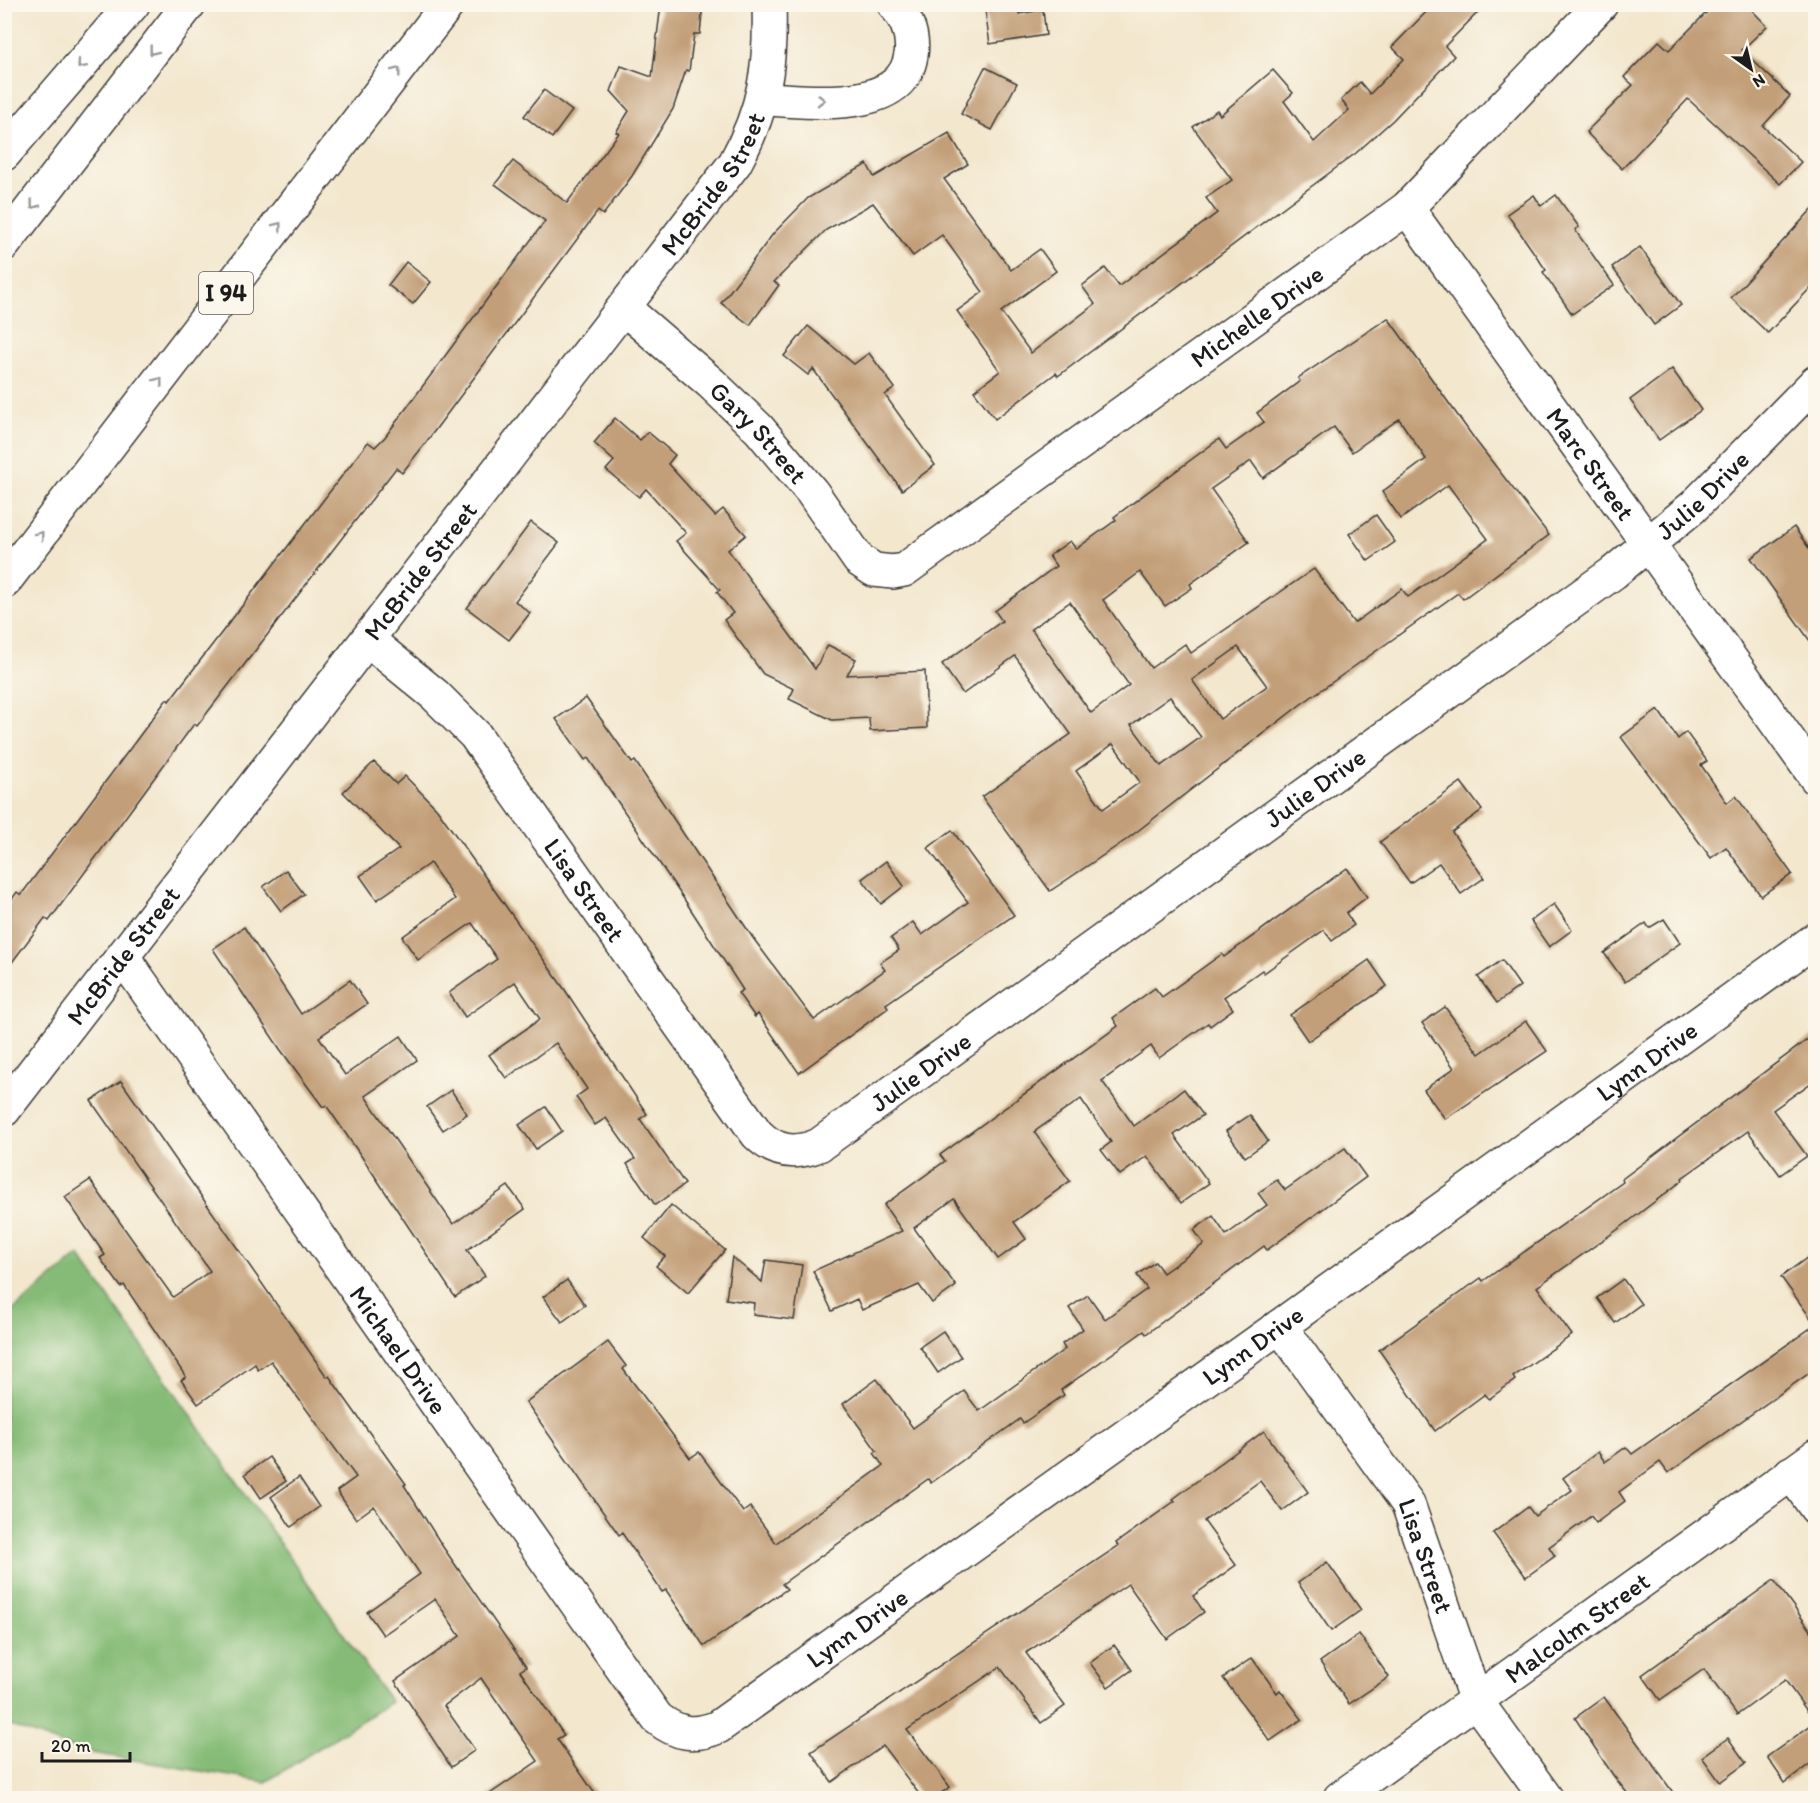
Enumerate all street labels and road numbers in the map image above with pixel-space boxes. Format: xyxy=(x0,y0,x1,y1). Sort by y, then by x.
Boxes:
street label: McBride Street xyxy=(653,108,772,262)
street label: Michelle Drive xyxy=(1184,257,1330,375)
road number: I 94 xyxy=(199,272,253,314)
street label: Gary Street xyxy=(703,374,814,490)
street label: Marc Street xyxy=(1539,401,1642,527)
street label: Julie Drive xyxy=(1650,443,1756,547)
street label: McBride Street xyxy=(356,495,484,647)
street label: Julie Drive xyxy=(1258,740,1372,835)
street label: Lisa Street xyxy=(537,832,632,948)
street label: McBride Street xyxy=(60,880,187,1031)
street label: Lynn Drive xyxy=(1590,1014,1704,1108)
street label: Julie Drive xyxy=(864,1025,977,1119)
street label: Michael Drive xyxy=(343,1279,455,1420)
street label: Lynn Drive xyxy=(1196,1298,1310,1393)
street label: Lisa Street xyxy=(1391,1494,1461,1618)
street label: Malcolm Street xyxy=(1498,1565,1656,1690)
street label: Lynn Drive xyxy=(800,1581,914,1675)

